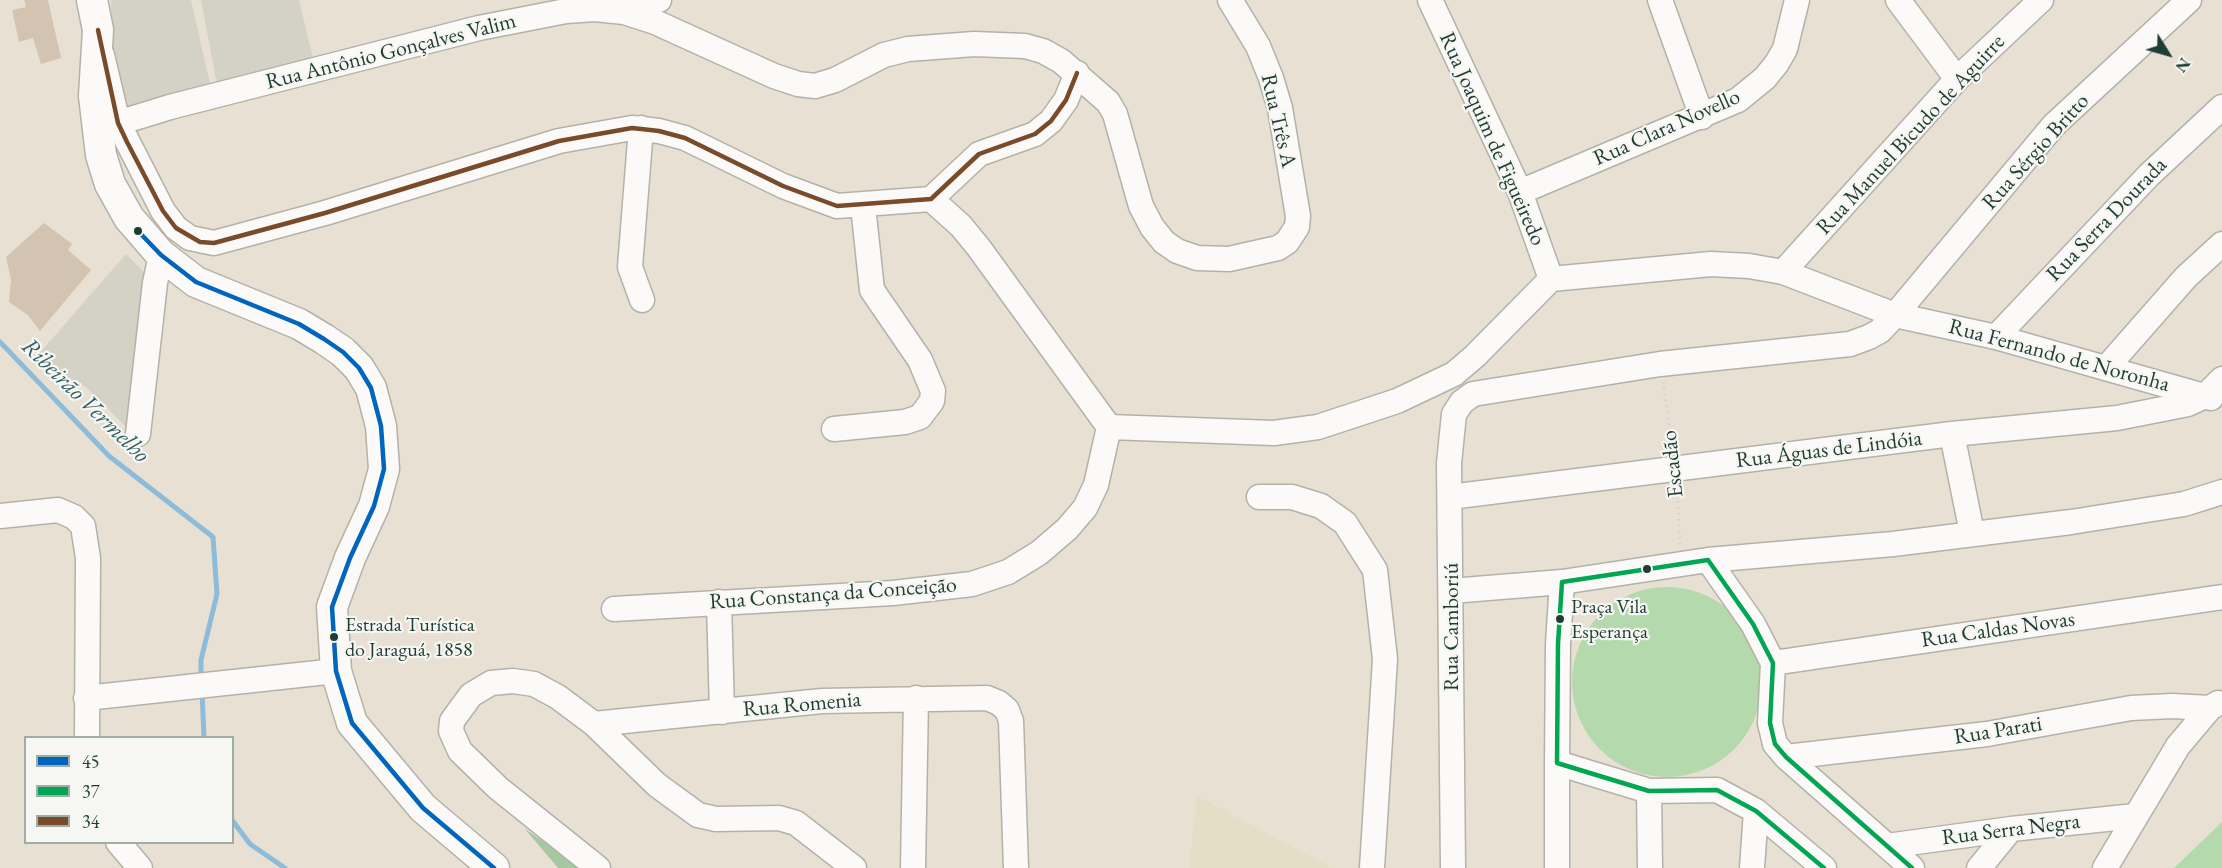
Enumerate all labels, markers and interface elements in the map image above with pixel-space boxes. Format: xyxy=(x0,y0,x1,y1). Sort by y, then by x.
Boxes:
street label: Rua Antônio Gonçalves Valim xyxy=(263,8,519,96)
north arrow xyxy=(2138,24,2198,84)
street label: Rua Joaquim de Figueiredo xyxy=(1433,28,1551,250)
street label: Rua Manuel Bicudo de Aguirre xyxy=(1811,29,2011,241)
text: N xyxy=(2170,54,2195,77)
street label: Rua Três A xyxy=(1254,71,1302,171)
street label: Rua Clara Novello xyxy=(1590,84,1744,172)
street label: Rua Sérgio Britto xyxy=(1977,88,2095,216)
street label: Rua Serra Dourada xyxy=(2041,152,2173,288)
unlabelled marker xyxy=(132,225,144,237)
street label: Rua Fernando de Noronha xyxy=(1946,314,2172,398)
water label: Ribeirão Vermelho xyxy=(15,333,155,469)
street label: Rua Águas de Lindóia xyxy=(1734,425,1924,475)
street label: Escadão xyxy=(1656,429,1690,499)
street label: Rua Camboriú xyxy=(1439,563,1465,691)
unlabelled marker xyxy=(1641,563,1653,575)
street label: Rua Constança da Conceição xyxy=(708,572,958,616)
place label: Praça Vila Esperança xyxy=(1571,596,1648,643)
street label: Rua Caldas Novas xyxy=(1920,606,2076,654)
marker: Praça Vila Esperança xyxy=(1554,613,1566,625)
place label: Estrada Turística do Jaraguá, 1858 xyxy=(345,614,475,661)
marker: Estrada Turística do Jaraguá, 1858 xyxy=(328,631,340,643)
street label: Rua Romenia xyxy=(742,687,862,723)
street label: Rua Parati xyxy=(1952,711,2044,751)
legend xyxy=(24,736,234,844)
text: 45 xyxy=(82,750,99,773)
text: 37 xyxy=(82,780,99,803)
street label: Rua Serra Negra xyxy=(1940,808,2082,852)
text: 34 xyxy=(82,810,99,833)

